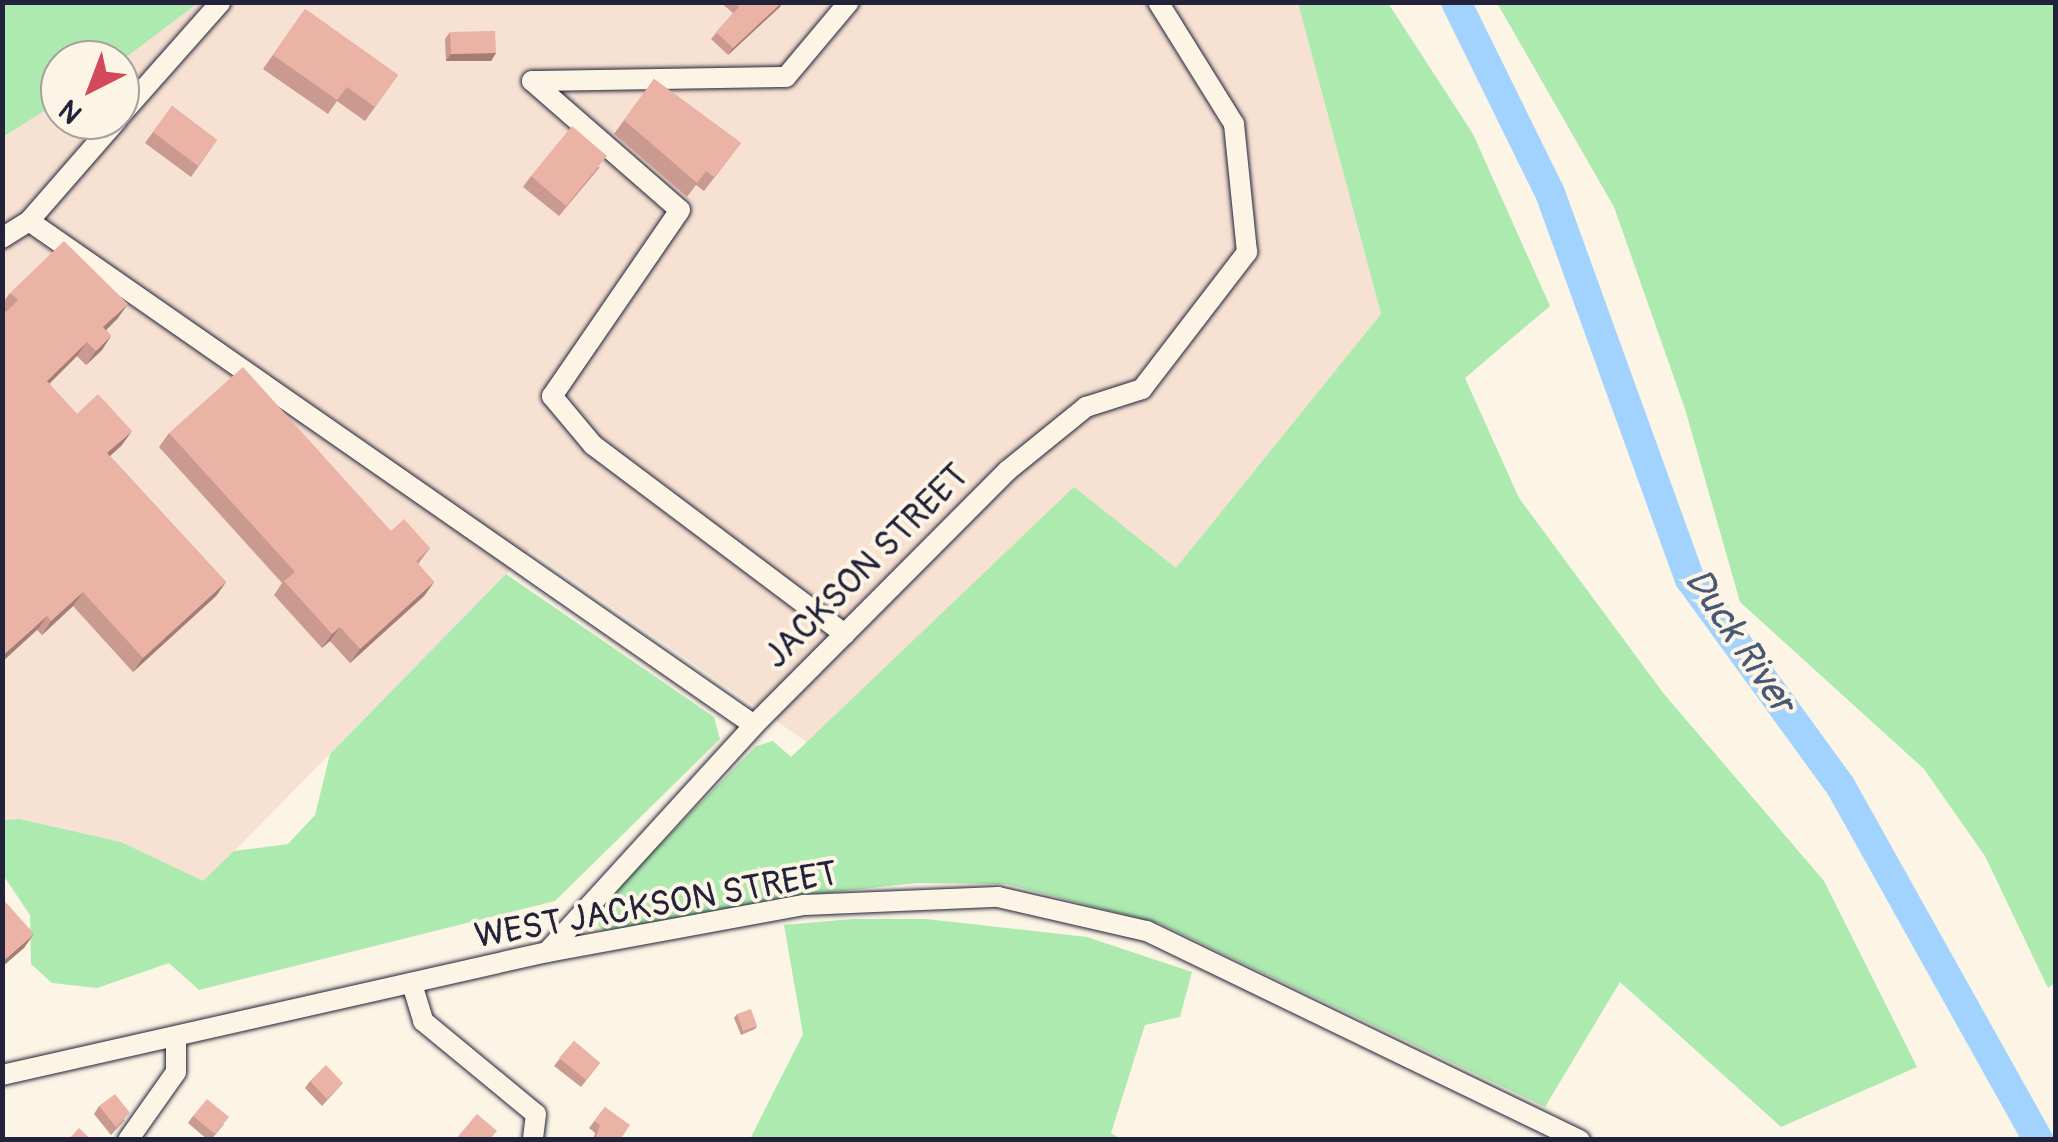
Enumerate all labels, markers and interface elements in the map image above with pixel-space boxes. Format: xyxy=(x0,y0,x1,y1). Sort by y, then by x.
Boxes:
north arrow xyxy=(40,40,140,140)
text: N xyxy=(52,92,90,131)
street label: JACKSON STREET xyxy=(755,455,977,677)
water label: Duck River xyxy=(1674,560,1804,722)
street label: WEST JACKSON STREET xyxy=(471,852,841,958)

